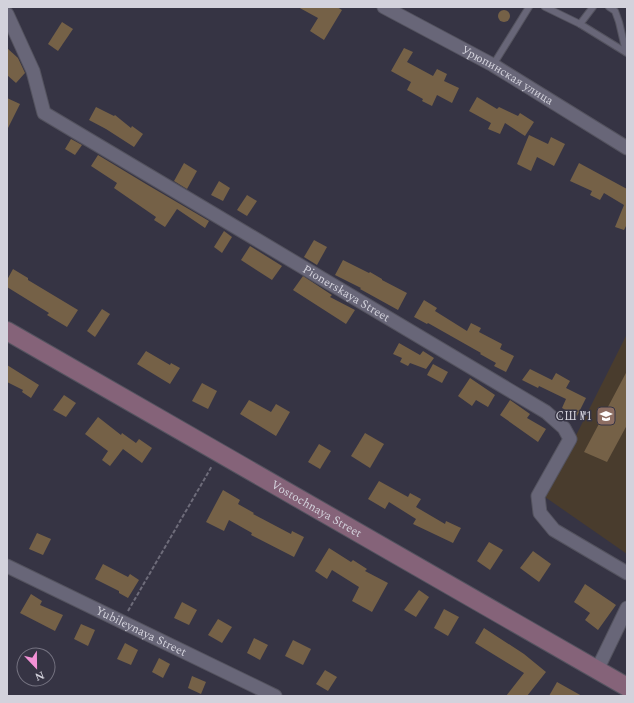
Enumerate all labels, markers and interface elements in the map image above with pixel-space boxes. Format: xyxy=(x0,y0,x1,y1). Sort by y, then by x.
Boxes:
street label: Урюпинская улица xyxy=(458,40,557,110)
street label: Pionerskaya Street xyxy=(299,260,394,327)
school or university icon: СШ №1 xyxy=(595,405,617,427)
place label: СШ №1 xyxy=(556,407,592,426)
street label: Vostochnaya Street xyxy=(268,475,366,542)
street label: Yubileynaya Street xyxy=(92,601,190,661)
north arrow xyxy=(16,647,56,687)
text: N xyxy=(32,666,47,685)

